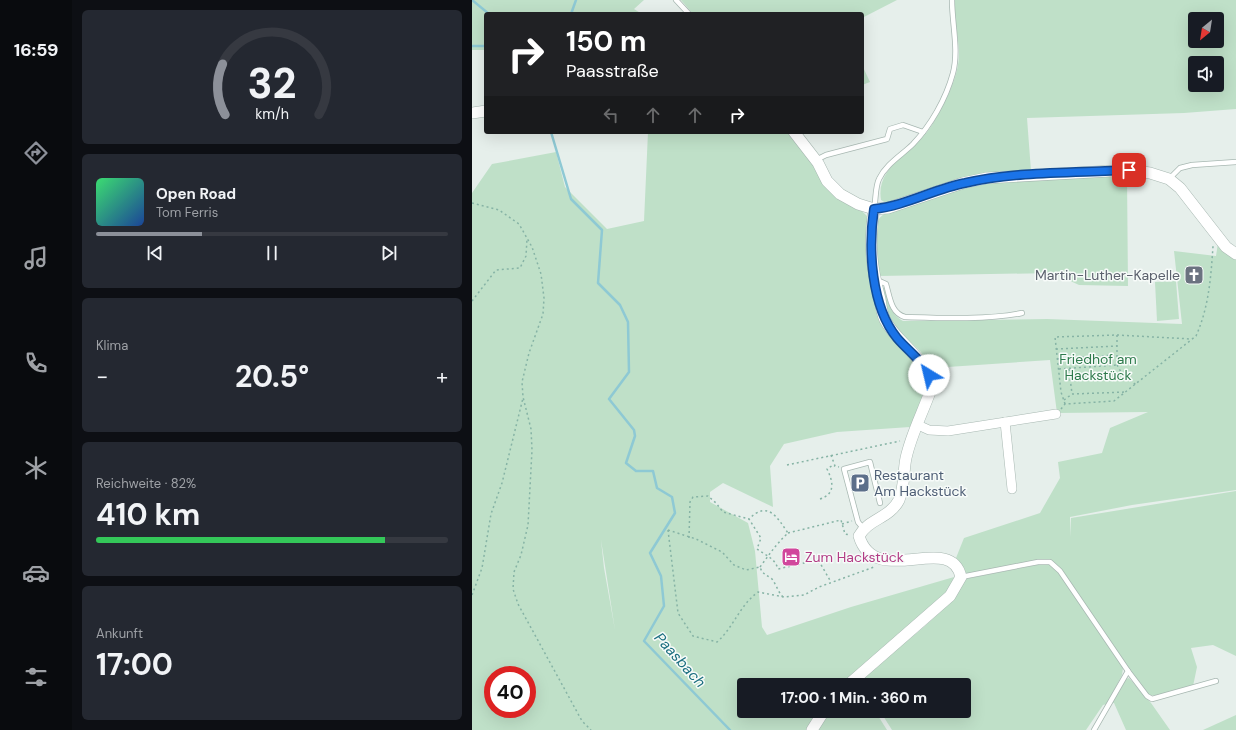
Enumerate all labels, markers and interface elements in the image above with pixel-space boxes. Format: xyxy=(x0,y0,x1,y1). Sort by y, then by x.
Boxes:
north arrow xyxy=(1188,12,1224,48)
map controls xyxy=(1188,12,1224,92)
text: 150 m xyxy=(566,23,646,60)
icon: right xyxy=(500,28,552,80)
text: 16:59 xyxy=(14,38,58,62)
button: sound xyxy=(1188,56,1224,92)
text: 32 xyxy=(247,57,297,111)
text: Paasstraße xyxy=(566,59,659,83)
icon: left xyxy=(600,104,622,126)
icon: ahead xyxy=(642,104,664,126)
icon: ahead xyxy=(684,104,706,126)
icon: right xyxy=(726,104,748,126)
text: km/h xyxy=(255,105,289,123)
icon: directions xyxy=(22,139,50,167)
pin xyxy=(1112,153,1146,187)
icon: arrive xyxy=(1118,159,1140,181)
text: Open Road xyxy=(156,184,236,204)
text: Tom Ferris xyxy=(156,204,218,221)
icon: previous xyxy=(144,242,166,264)
icon: pause xyxy=(261,242,283,264)
icon: next xyxy=(378,242,400,264)
icon: music xyxy=(22,244,50,272)
church icon: Martin-Luther-Kapelle xyxy=(1183,264,1205,286)
place label: Martin-Luther-Kapelle xyxy=(1035,266,1180,284)
text: Klima xyxy=(96,337,128,354)
icon: phone xyxy=(22,349,50,377)
park label: Friedhof am Hackstück xyxy=(1059,350,1137,384)
position arrow xyxy=(908,354,950,396)
text: 20.5° xyxy=(235,357,309,396)
text: − xyxy=(96,362,108,391)
text: + xyxy=(436,362,448,391)
icon: climate xyxy=(22,454,50,482)
place label: Restaurant Am Hackstück xyxy=(874,466,967,500)
parking icon: Restaurant Am Hackstück xyxy=(849,472,871,494)
text: Reichweite · 82% xyxy=(96,475,196,492)
text: 410 km xyxy=(96,495,200,534)
hotel icon: Zum Hackstück xyxy=(780,546,802,568)
place label: Zum Hackstück xyxy=(805,548,904,566)
icon: car xyxy=(22,559,50,587)
text: Ankunft xyxy=(96,625,143,642)
water label: Paasbach xyxy=(650,628,710,692)
text: 17:00 xyxy=(96,645,173,684)
icon: filters xyxy=(22,663,50,691)
speed limit sign: 40 xyxy=(484,666,536,718)
text: 17:00 · 1 Min. · 360 m xyxy=(781,688,927,708)

